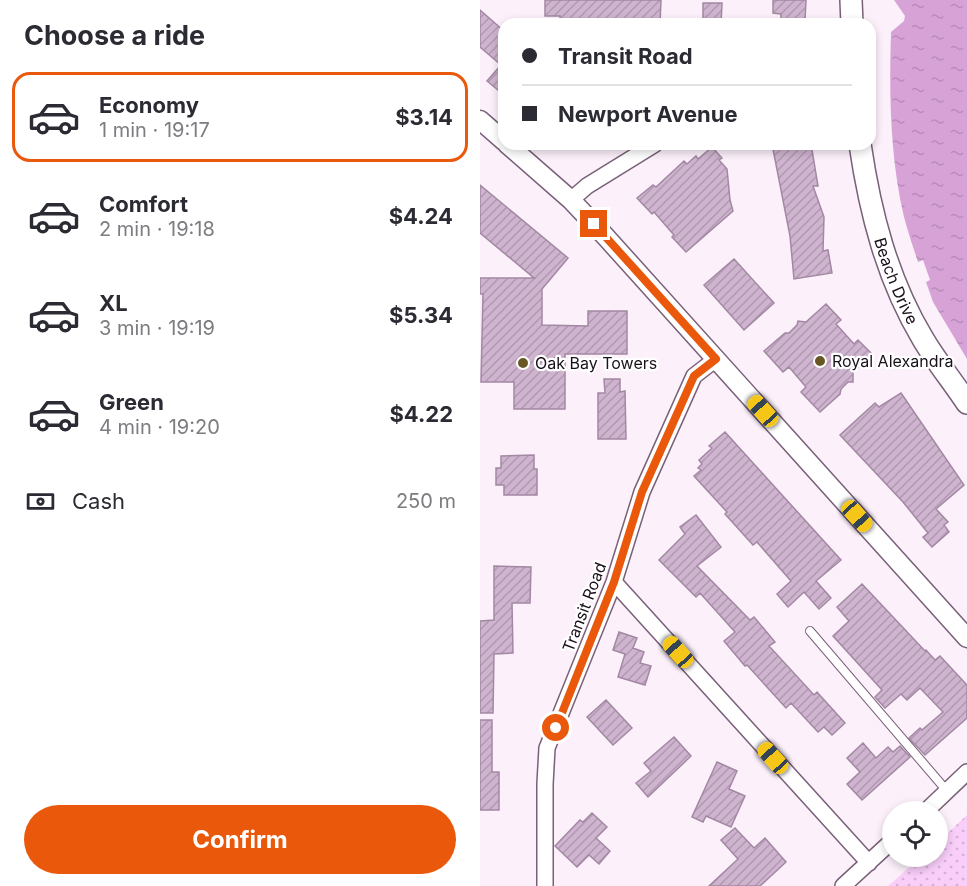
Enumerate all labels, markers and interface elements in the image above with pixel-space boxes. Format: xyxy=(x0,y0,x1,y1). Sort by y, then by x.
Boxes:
text: Choose a ride xyxy=(24,19,205,52)
text: Transit Road xyxy=(558,43,693,69)
icon: car xyxy=(27,90,81,144)
text: Economy xyxy=(99,92,199,118)
text: Newport Avenue xyxy=(558,101,738,127)
text: $3.14 xyxy=(395,104,453,130)
text: 1 min · 19:17 xyxy=(99,118,210,142)
icon: car xyxy=(27,189,81,243)
text: Comfort xyxy=(99,191,188,217)
text: $4.24 xyxy=(389,203,453,229)
route end xyxy=(580,210,607,237)
text: 2 min · 19:18 xyxy=(99,217,215,241)
street label: Beach Drive xyxy=(870,235,923,328)
icon: car xyxy=(27,288,81,342)
text: XL xyxy=(99,290,128,316)
text: $5.34 xyxy=(389,302,453,328)
text: 3 min · 19:19 xyxy=(99,316,215,340)
place label: Royal Alexandra xyxy=(832,351,953,371)
place label: Oak Bay Towers xyxy=(535,353,657,373)
marker: Royal Alexandra xyxy=(813,354,827,368)
marker: Oak Bay Towers xyxy=(516,356,530,370)
icon: car xyxy=(27,387,81,441)
text: Green xyxy=(99,389,164,415)
car xyxy=(744,392,782,430)
text: $4.22 xyxy=(389,401,453,427)
text: 4 min · 19:20 xyxy=(99,415,220,439)
icon: cash xyxy=(24,485,57,518)
text: Cash xyxy=(72,488,125,514)
text: 250 m xyxy=(396,489,456,513)
car xyxy=(838,497,876,535)
street label: Transit Road xyxy=(558,559,610,655)
car xyxy=(659,633,697,671)
route start xyxy=(542,714,569,741)
car xyxy=(754,739,792,777)
map controls xyxy=(882,801,948,867)
button: locate xyxy=(882,801,948,867)
button: Confirm xyxy=(24,805,456,874)

